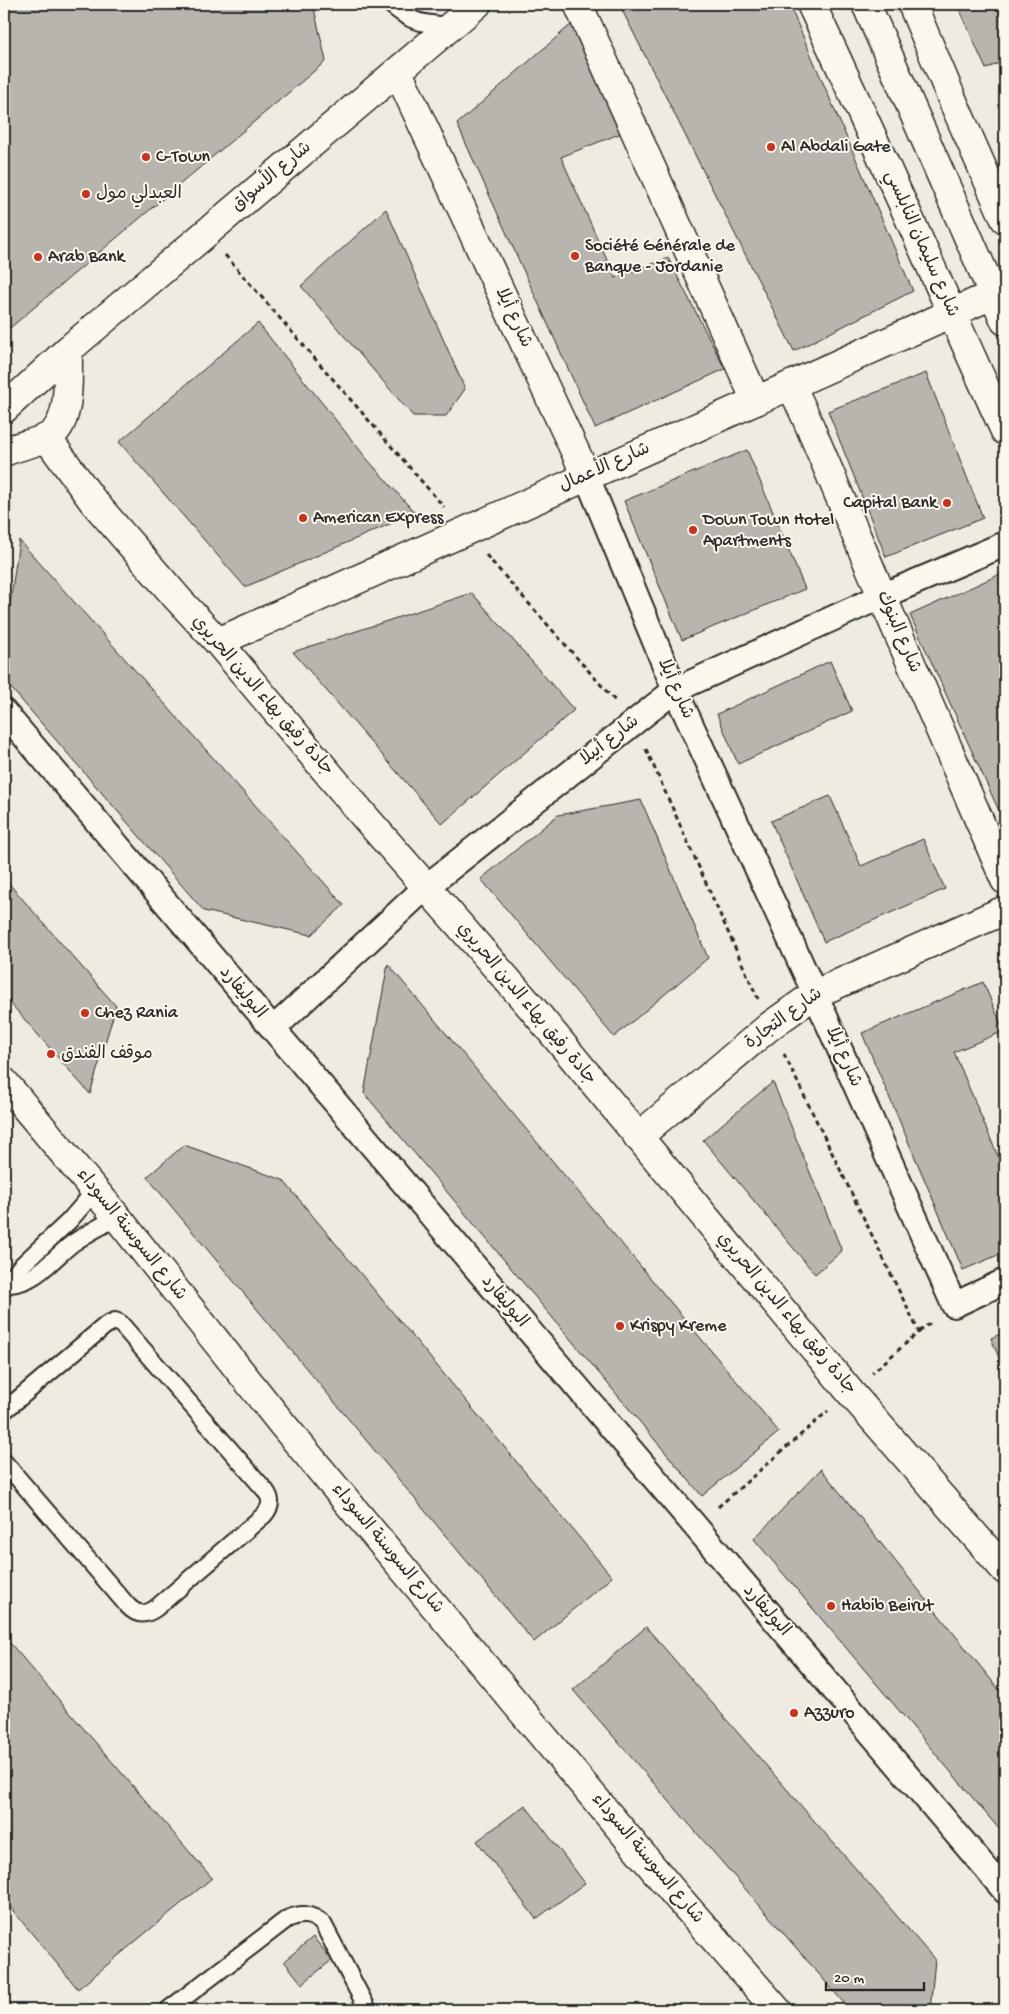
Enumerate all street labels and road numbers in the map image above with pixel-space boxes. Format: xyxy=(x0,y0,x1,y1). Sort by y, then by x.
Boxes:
street label: شارع الأسواق xyxy=(225,134,316,217)
street label: شارع سليمان النابلسي xyxy=(877,168,963,322)
street label: شارع أيلا xyxy=(490,284,538,351)
street label: شارع الأعمال xyxy=(555,435,654,497)
street label: شارع البنوك xyxy=(871,588,925,676)
street label: جادة رفيق بهاء الدين الحريري xyxy=(187,612,337,780)
street label: شارع أيلا xyxy=(652,655,699,723)
street label: شارع أبيلا xyxy=(575,710,644,771)
street label: جادة رفيق بهاء الدين الحريري xyxy=(452,919,600,1089)
street label: البوليفارد xyxy=(214,962,270,1024)
street label: شارع التجارة xyxy=(741,984,827,1054)
street label: شارع أيلا xyxy=(820,1023,867,1091)
street label: شارع السوسنة السوداء xyxy=(71,1165,191,1305)
street label: جادة رفيق بهاء الدين الحريري xyxy=(712,1229,860,1399)
street label: البوليفارد xyxy=(476,1271,532,1333)
street label: شارع السوسنة السوداء xyxy=(326,1480,448,1618)
street label: البوليفارد xyxy=(738,1581,794,1641)
street label: شارع السوسنة السوداء xyxy=(586,1790,708,1928)

